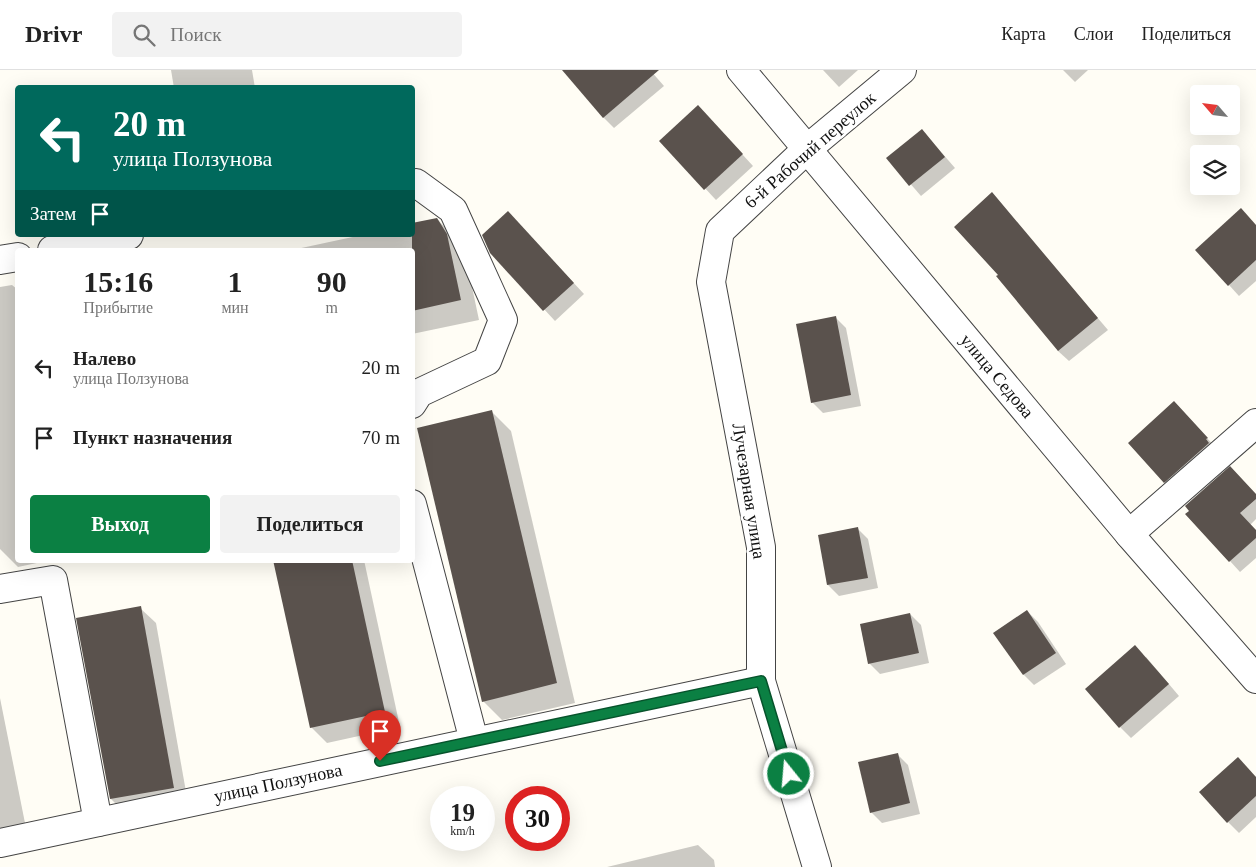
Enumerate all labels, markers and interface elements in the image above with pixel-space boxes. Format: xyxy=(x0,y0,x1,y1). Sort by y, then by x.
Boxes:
search box xyxy=(112,12,462,57)
text: Drivr xyxy=(25,21,82,47)
icon: search xyxy=(130,21,158,49)
text: Поиск xyxy=(170,24,221,45)
text: Карта xyxy=(1001,24,1046,44)
text: Слои xyxy=(1074,24,1113,44)
text: Поделиться xyxy=(1141,24,1231,44)
north arrow xyxy=(1190,85,1240,135)
map controls xyxy=(1190,85,1240,195)
street label: 6-й Рабочий переулок xyxy=(741,88,880,212)
icon: left xyxy=(30,105,95,170)
text: 20 m xyxy=(113,105,186,144)
button: layers xyxy=(1190,145,1240,195)
text: улица Ползунова xyxy=(113,146,272,171)
icon: arrive xyxy=(86,200,114,228)
text: Затем xyxy=(30,203,76,224)
text: 15:16 xyxy=(83,265,153,298)
text: 1 xyxy=(228,265,243,298)
text: 90 xyxy=(317,265,347,298)
text: Прибытие xyxy=(83,299,153,316)
text: мин xyxy=(221,299,249,316)
text: m xyxy=(326,299,338,316)
street label: улица Седова xyxy=(956,330,1038,422)
text: Налево xyxy=(73,348,136,369)
icon: left xyxy=(30,354,58,382)
text: 20 m xyxy=(361,357,400,378)
text: улица Ползунова xyxy=(73,370,189,387)
street label: Лучезарная улица xyxy=(728,422,770,560)
icon: arrive xyxy=(30,424,58,452)
text: Пункт назначения xyxy=(73,427,232,448)
text: 70 m xyxy=(361,427,400,448)
button: Выход xyxy=(30,495,210,553)
button: Поделиться xyxy=(220,495,400,553)
pin xyxy=(359,710,401,761)
icon: arrive xyxy=(366,717,394,745)
position arrow xyxy=(762,747,814,799)
street label: улица Ползунова xyxy=(212,760,344,806)
speed limit sign: 30 xyxy=(505,786,570,851)
text: 19 xyxy=(450,799,475,826)
text: km/h xyxy=(450,824,475,838)

